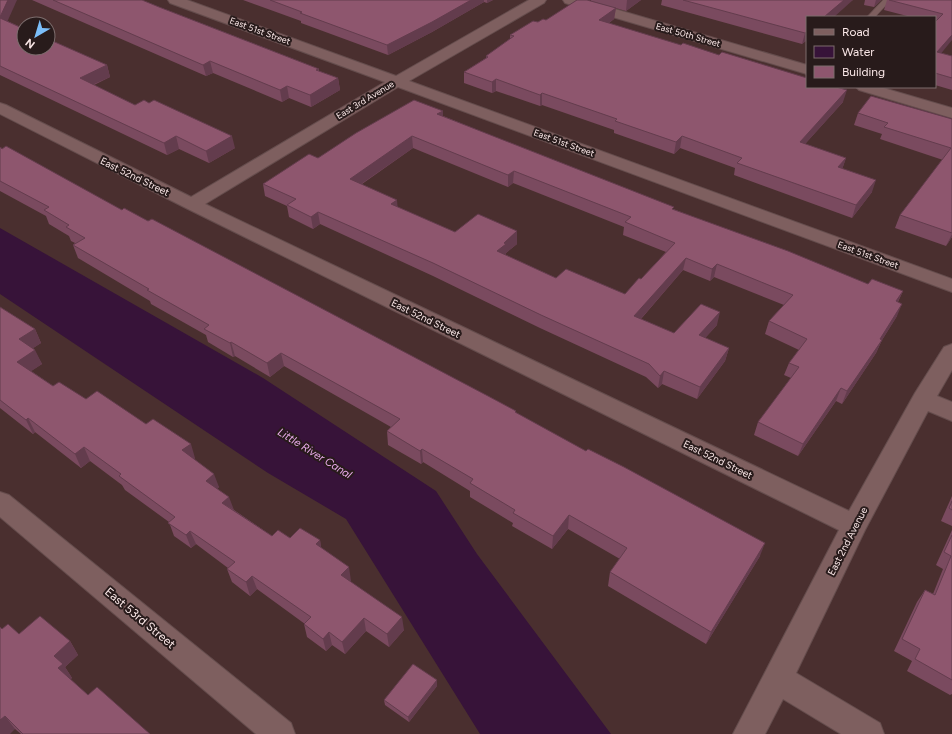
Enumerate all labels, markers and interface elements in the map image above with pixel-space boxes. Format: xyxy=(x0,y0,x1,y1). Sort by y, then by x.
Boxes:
street label: East 51st Street xyxy=(228,14,293,47)
north arrow xyxy=(16,16,56,56)
legend xyxy=(806,16,936,88)
street label: East 50th Street xyxy=(655,20,722,49)
text: Road xyxy=(842,25,870,39)
text: N xyxy=(23,36,38,51)
text: Water xyxy=(842,45,874,59)
text: Building xyxy=(842,65,885,79)
street label: East 3rd Avenue xyxy=(334,78,396,121)
street label: East 51st Street xyxy=(532,126,597,159)
street label: East 52nd Street xyxy=(98,154,172,199)
street label: East 51st Street xyxy=(836,238,901,271)
street label: East 52nd Street xyxy=(389,296,463,341)
water label: Little River Canal xyxy=(275,425,355,482)
street label: East 52nd Street xyxy=(681,437,755,482)
street label: East 2nd Avenue xyxy=(825,504,871,578)
street label: East 53rd Street xyxy=(102,585,178,652)

